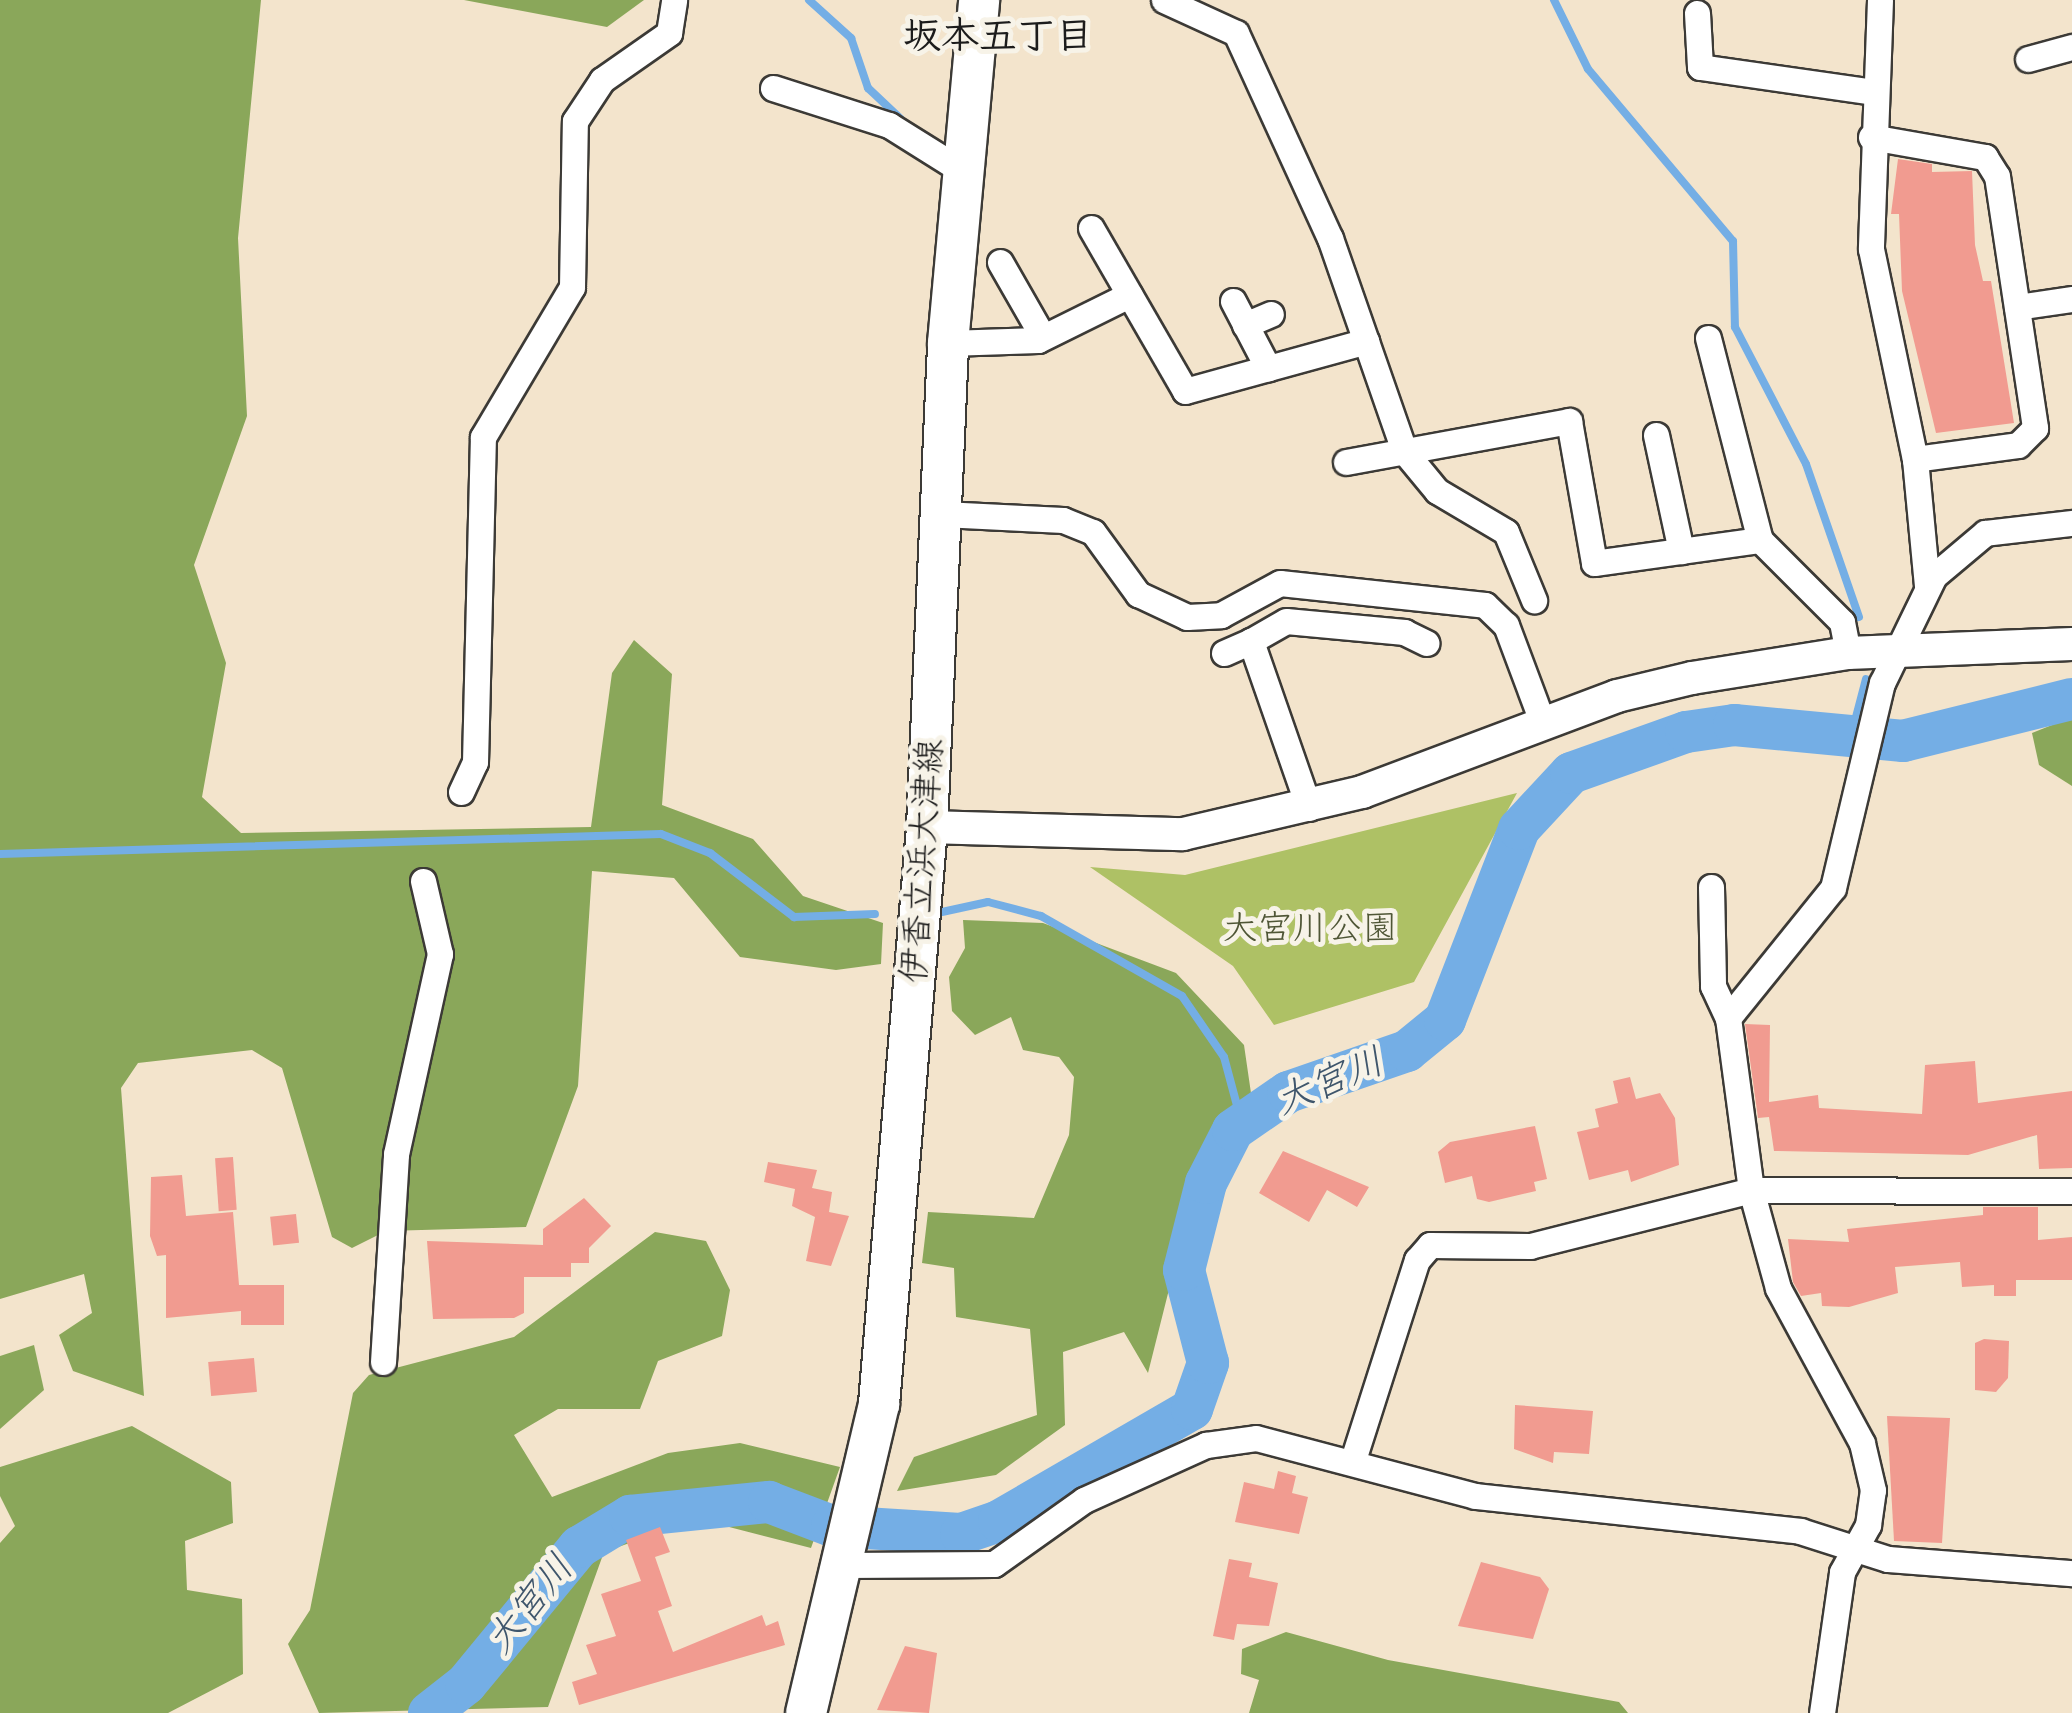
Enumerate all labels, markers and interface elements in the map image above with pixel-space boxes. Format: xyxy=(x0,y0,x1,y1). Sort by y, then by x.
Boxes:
district label: 坂本五丁目 xyxy=(903,15,1093,61)
street label: 伊香立浜大津線 xyxy=(894,737,952,985)
park label: 大宮川公園 xyxy=(1223,908,1397,950)
water label: 大宮川 xyxy=(1269,1040,1391,1126)
water label: 大宮川 xyxy=(477,1546,585,1664)

